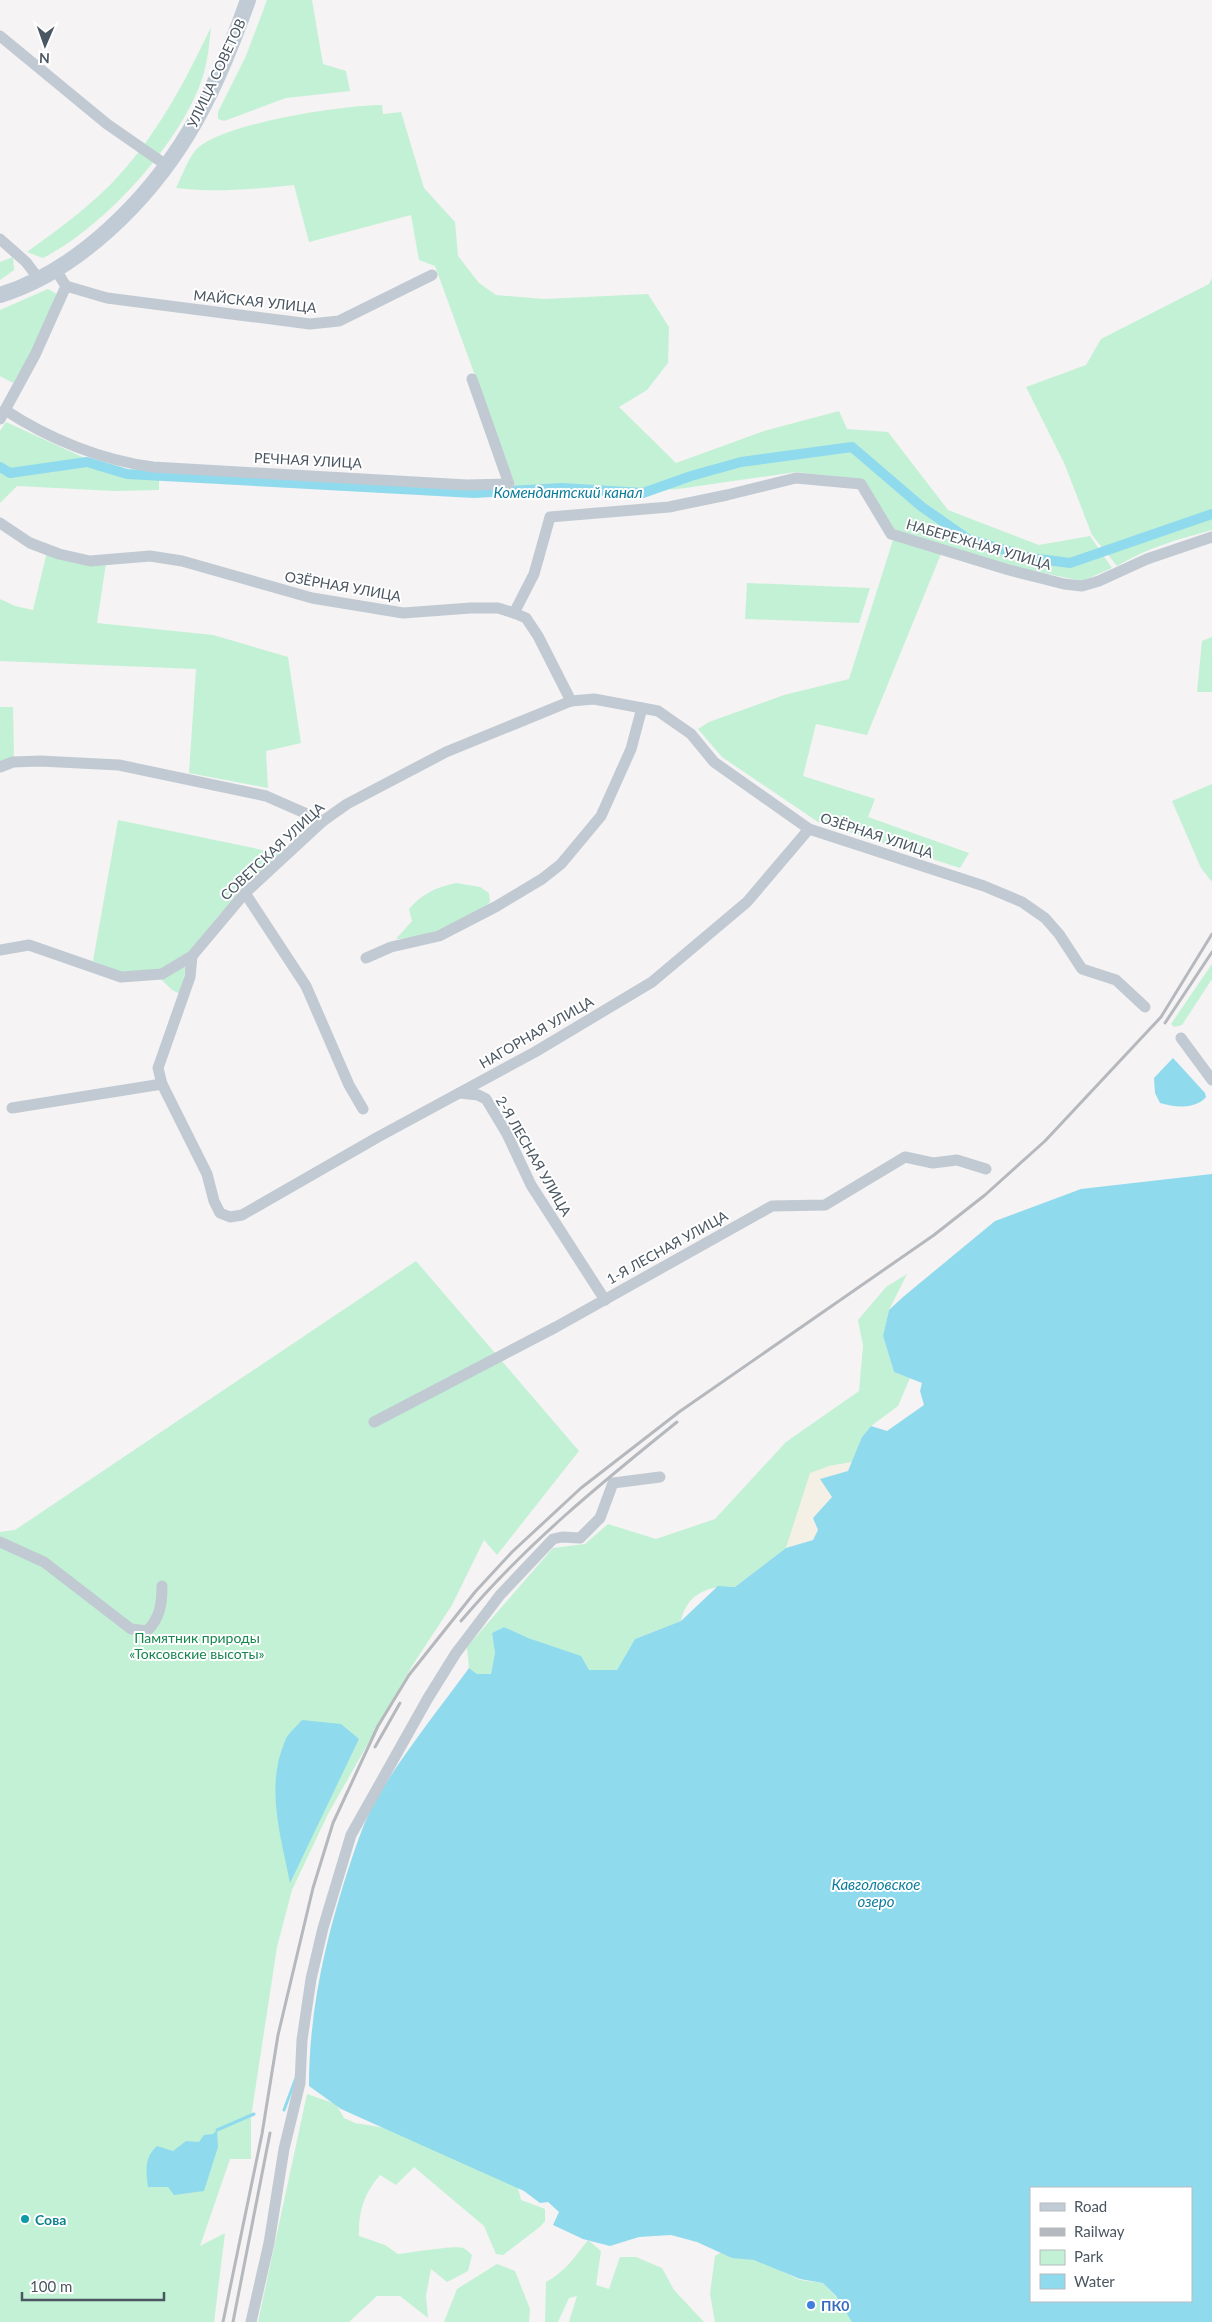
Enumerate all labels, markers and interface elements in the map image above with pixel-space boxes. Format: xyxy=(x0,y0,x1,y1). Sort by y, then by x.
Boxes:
street label: УЛИЦА СОВЕТОВ xyxy=(183,16,249,130)
north arrow xyxy=(20,20,70,70)
text: N xyxy=(39,50,50,67)
street label: МАЙСКАЯ УЛИЦА xyxy=(193,286,318,316)
street label: РЕЧНАЯ УЛИЦА xyxy=(254,449,363,471)
water label: Комендантский канал xyxy=(493,483,643,501)
street label: НАБЕРЕЖНАЯ УЛИЦА xyxy=(904,515,1054,573)
street label: ОЗЁРНАЯ УЛИЦА xyxy=(284,567,403,605)
street label: СОВЕТСКАЯ УЛИЦА xyxy=(217,798,328,903)
street label: ОЗЁРНАЯ УЛИЦА xyxy=(818,809,936,861)
street label: НАГОРНАЯ УЛИЦА xyxy=(476,992,597,1072)
street label: 2-Я ЛЕСНАЯ УЛИЦА xyxy=(493,1093,576,1220)
street label: 1-Я ЛЕСНАЯ УЛИЦА xyxy=(603,1206,731,1287)
park label: Памятник природы «Токсовские высоты» xyxy=(129,1629,265,1662)
water label: Кавголовское озеро xyxy=(831,1875,921,1910)
legend xyxy=(1030,2187,1192,2302)
text: Road xyxy=(1074,2197,1107,2215)
place label: Сова xyxy=(35,2211,66,2228)
marker: Сова xyxy=(19,2213,31,2225)
text: Railway xyxy=(1074,2222,1125,2240)
text: Park xyxy=(1074,2247,1104,2265)
scale bar xyxy=(22,2270,165,2302)
text: Water xyxy=(1074,2272,1115,2290)
text: 100 m xyxy=(30,2277,72,2295)
place label: ПК0 xyxy=(821,2297,849,2314)
marker: ПК0 xyxy=(805,2299,817,2311)

